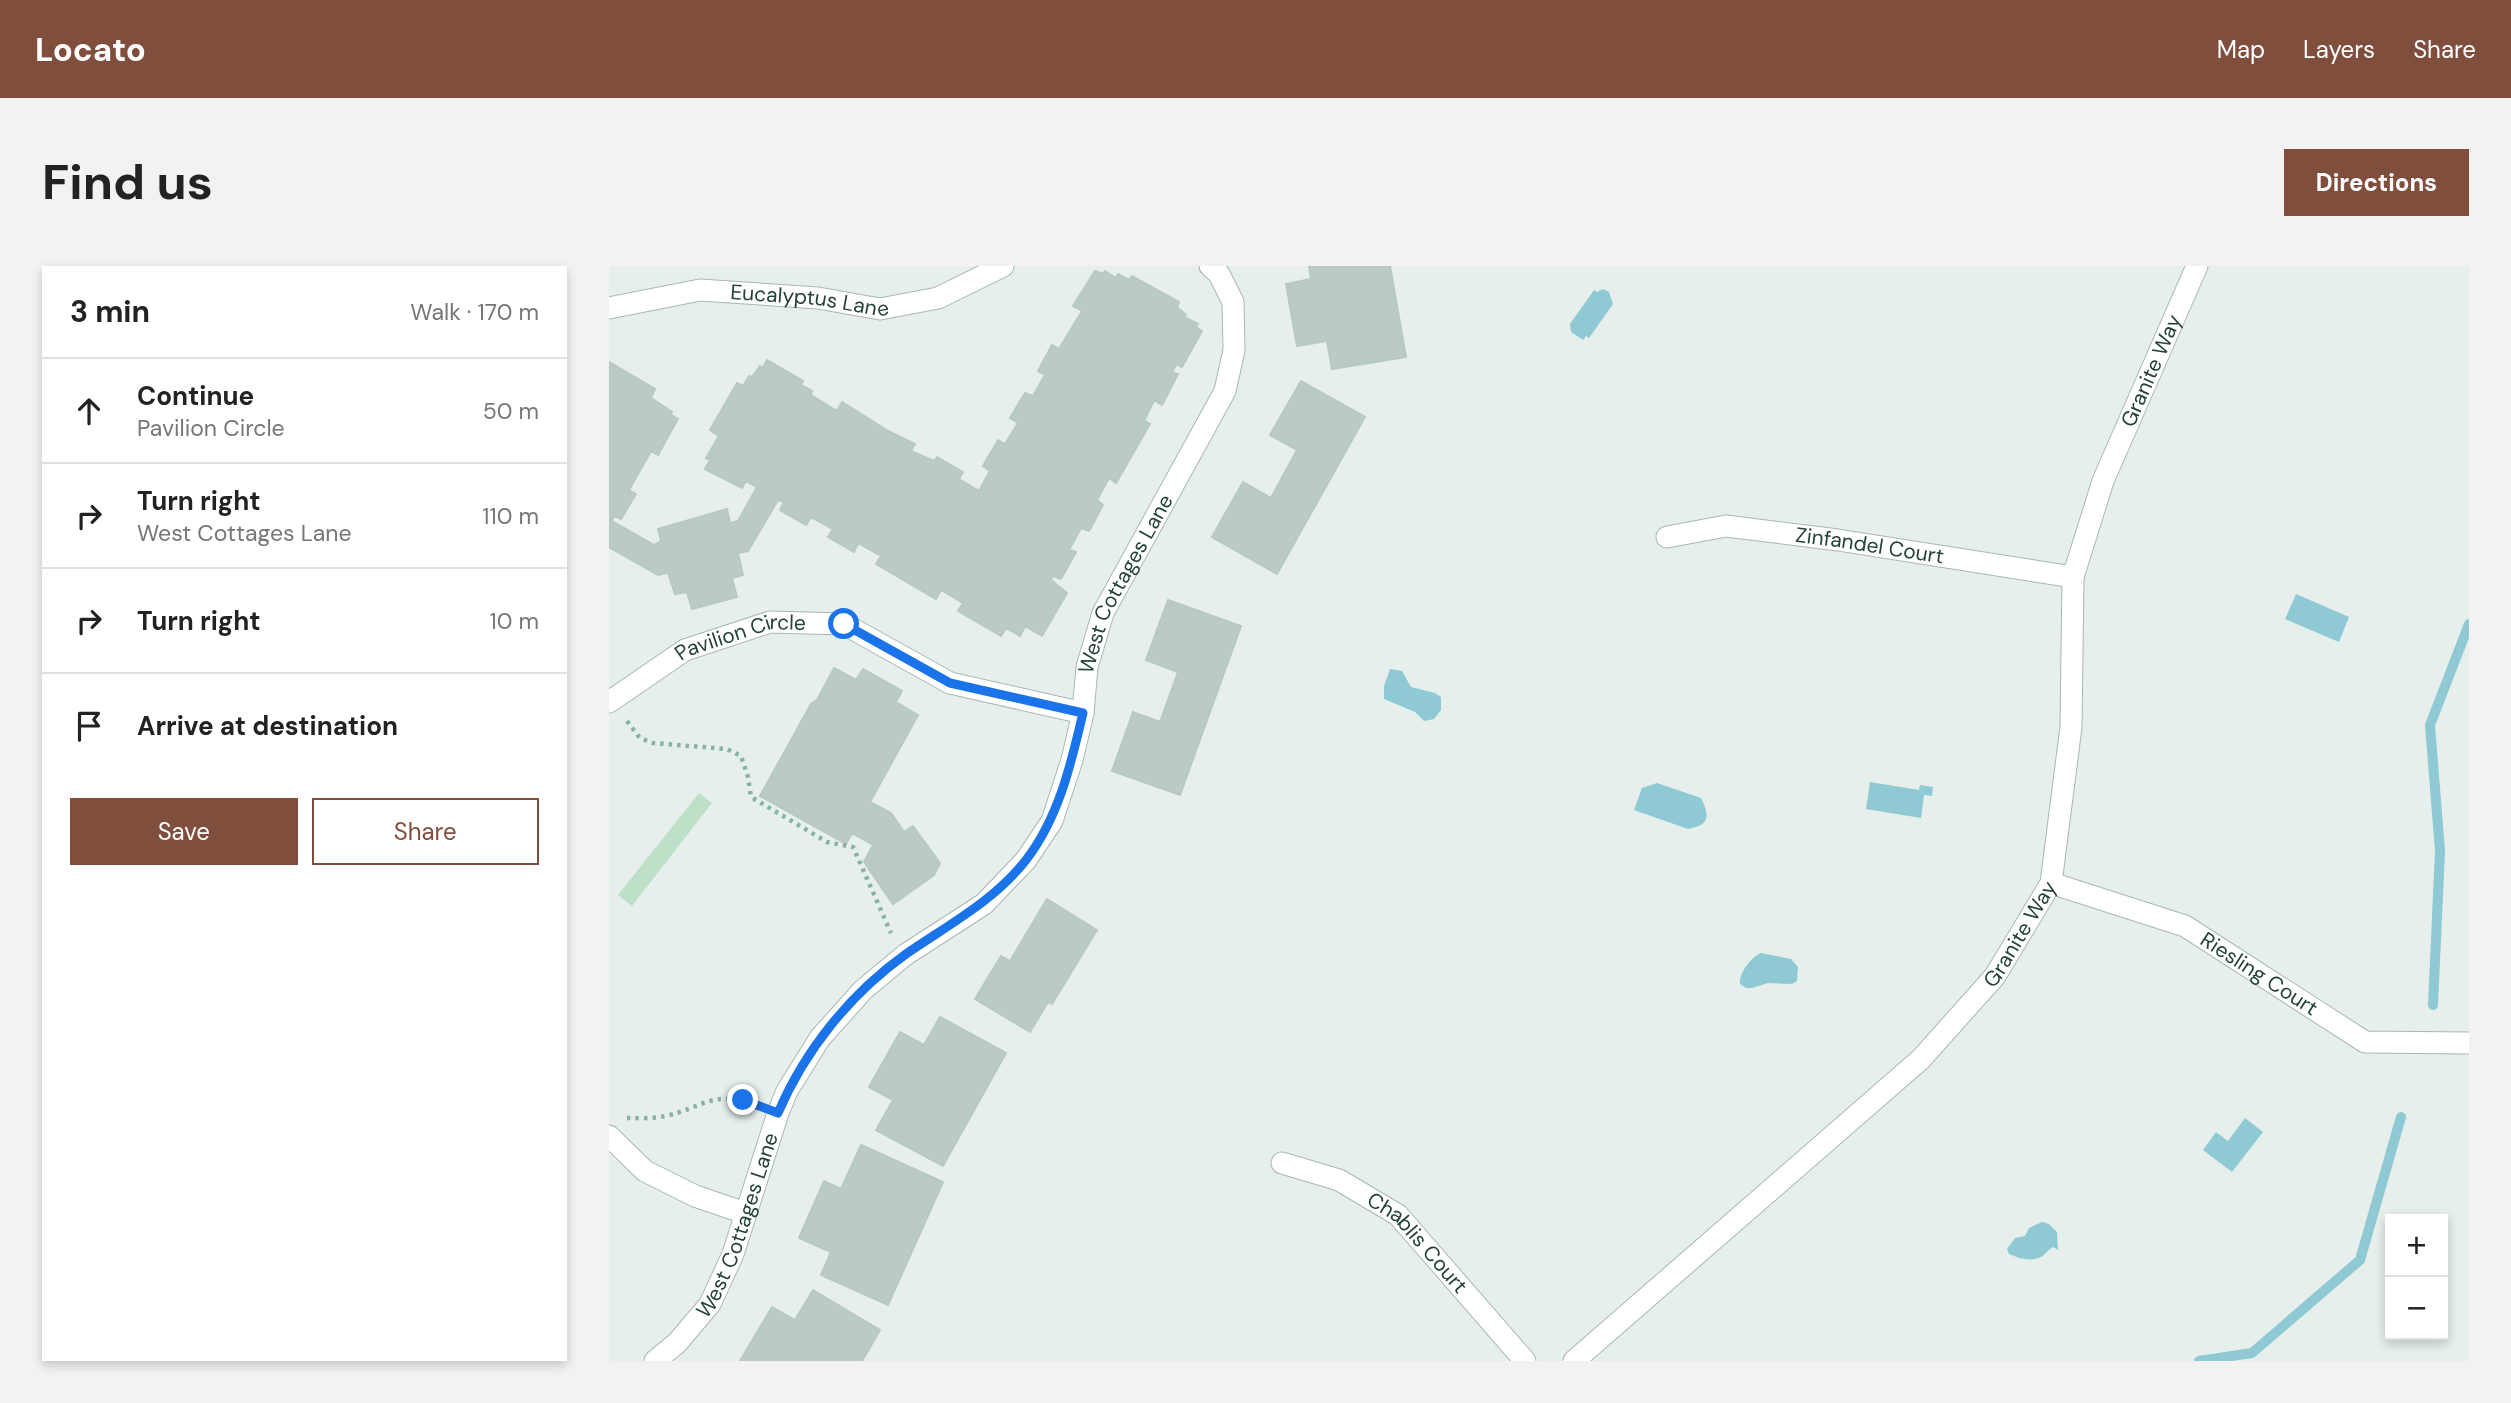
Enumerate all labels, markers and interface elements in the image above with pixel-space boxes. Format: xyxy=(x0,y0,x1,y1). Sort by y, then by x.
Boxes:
text: Locato xyxy=(35,28,146,71)
text: Map xyxy=(2217,34,2265,65)
text: Layers xyxy=(2303,34,2375,65)
text: Share xyxy=(2413,34,2476,65)
button: Directions xyxy=(2284,149,2469,216)
text: Find us xyxy=(42,150,213,214)
street label: Eucalyptus Lane xyxy=(730,278,891,323)
text: 3 min xyxy=(70,292,150,331)
text: Walk · 170 m xyxy=(410,297,539,327)
street label: Granite Way xyxy=(2114,310,2188,431)
text: Continue xyxy=(137,379,254,413)
icon: ahead xyxy=(70,392,108,430)
text: 50 m xyxy=(483,396,539,426)
text: Pavilion Circle xyxy=(137,413,285,443)
text: Turn right xyxy=(137,484,261,518)
street label: West Cottages Lane xyxy=(1072,489,1180,677)
icon: right xyxy=(70,497,108,535)
text: 110 m xyxy=(482,501,539,531)
text: West Cottages Lane xyxy=(137,518,352,548)
street label: Zinfandel Court xyxy=(1794,521,1946,570)
icon: right xyxy=(70,602,108,640)
text: Turn right xyxy=(137,604,261,638)
text: 10 m xyxy=(489,606,539,636)
street label: Pavilion Circle xyxy=(669,608,806,667)
route start xyxy=(828,608,859,639)
icon: arrive xyxy=(70,707,108,745)
text: Arrive at destination xyxy=(137,709,398,743)
button: Save xyxy=(70,798,298,865)
button: Share xyxy=(312,798,539,865)
street label: Granite Way xyxy=(1977,875,2063,994)
street label: Riesling Court xyxy=(2195,926,2323,1022)
route end xyxy=(727,1084,758,1115)
street label: West Cottages Lane xyxy=(690,1129,785,1324)
street label: Chablis Court xyxy=(1362,1186,1474,1299)
map controls xyxy=(2385,1214,2448,1340)
button: + xyxy=(2385,1214,2448,1277)
button: − xyxy=(2385,1277,2448,1340)

